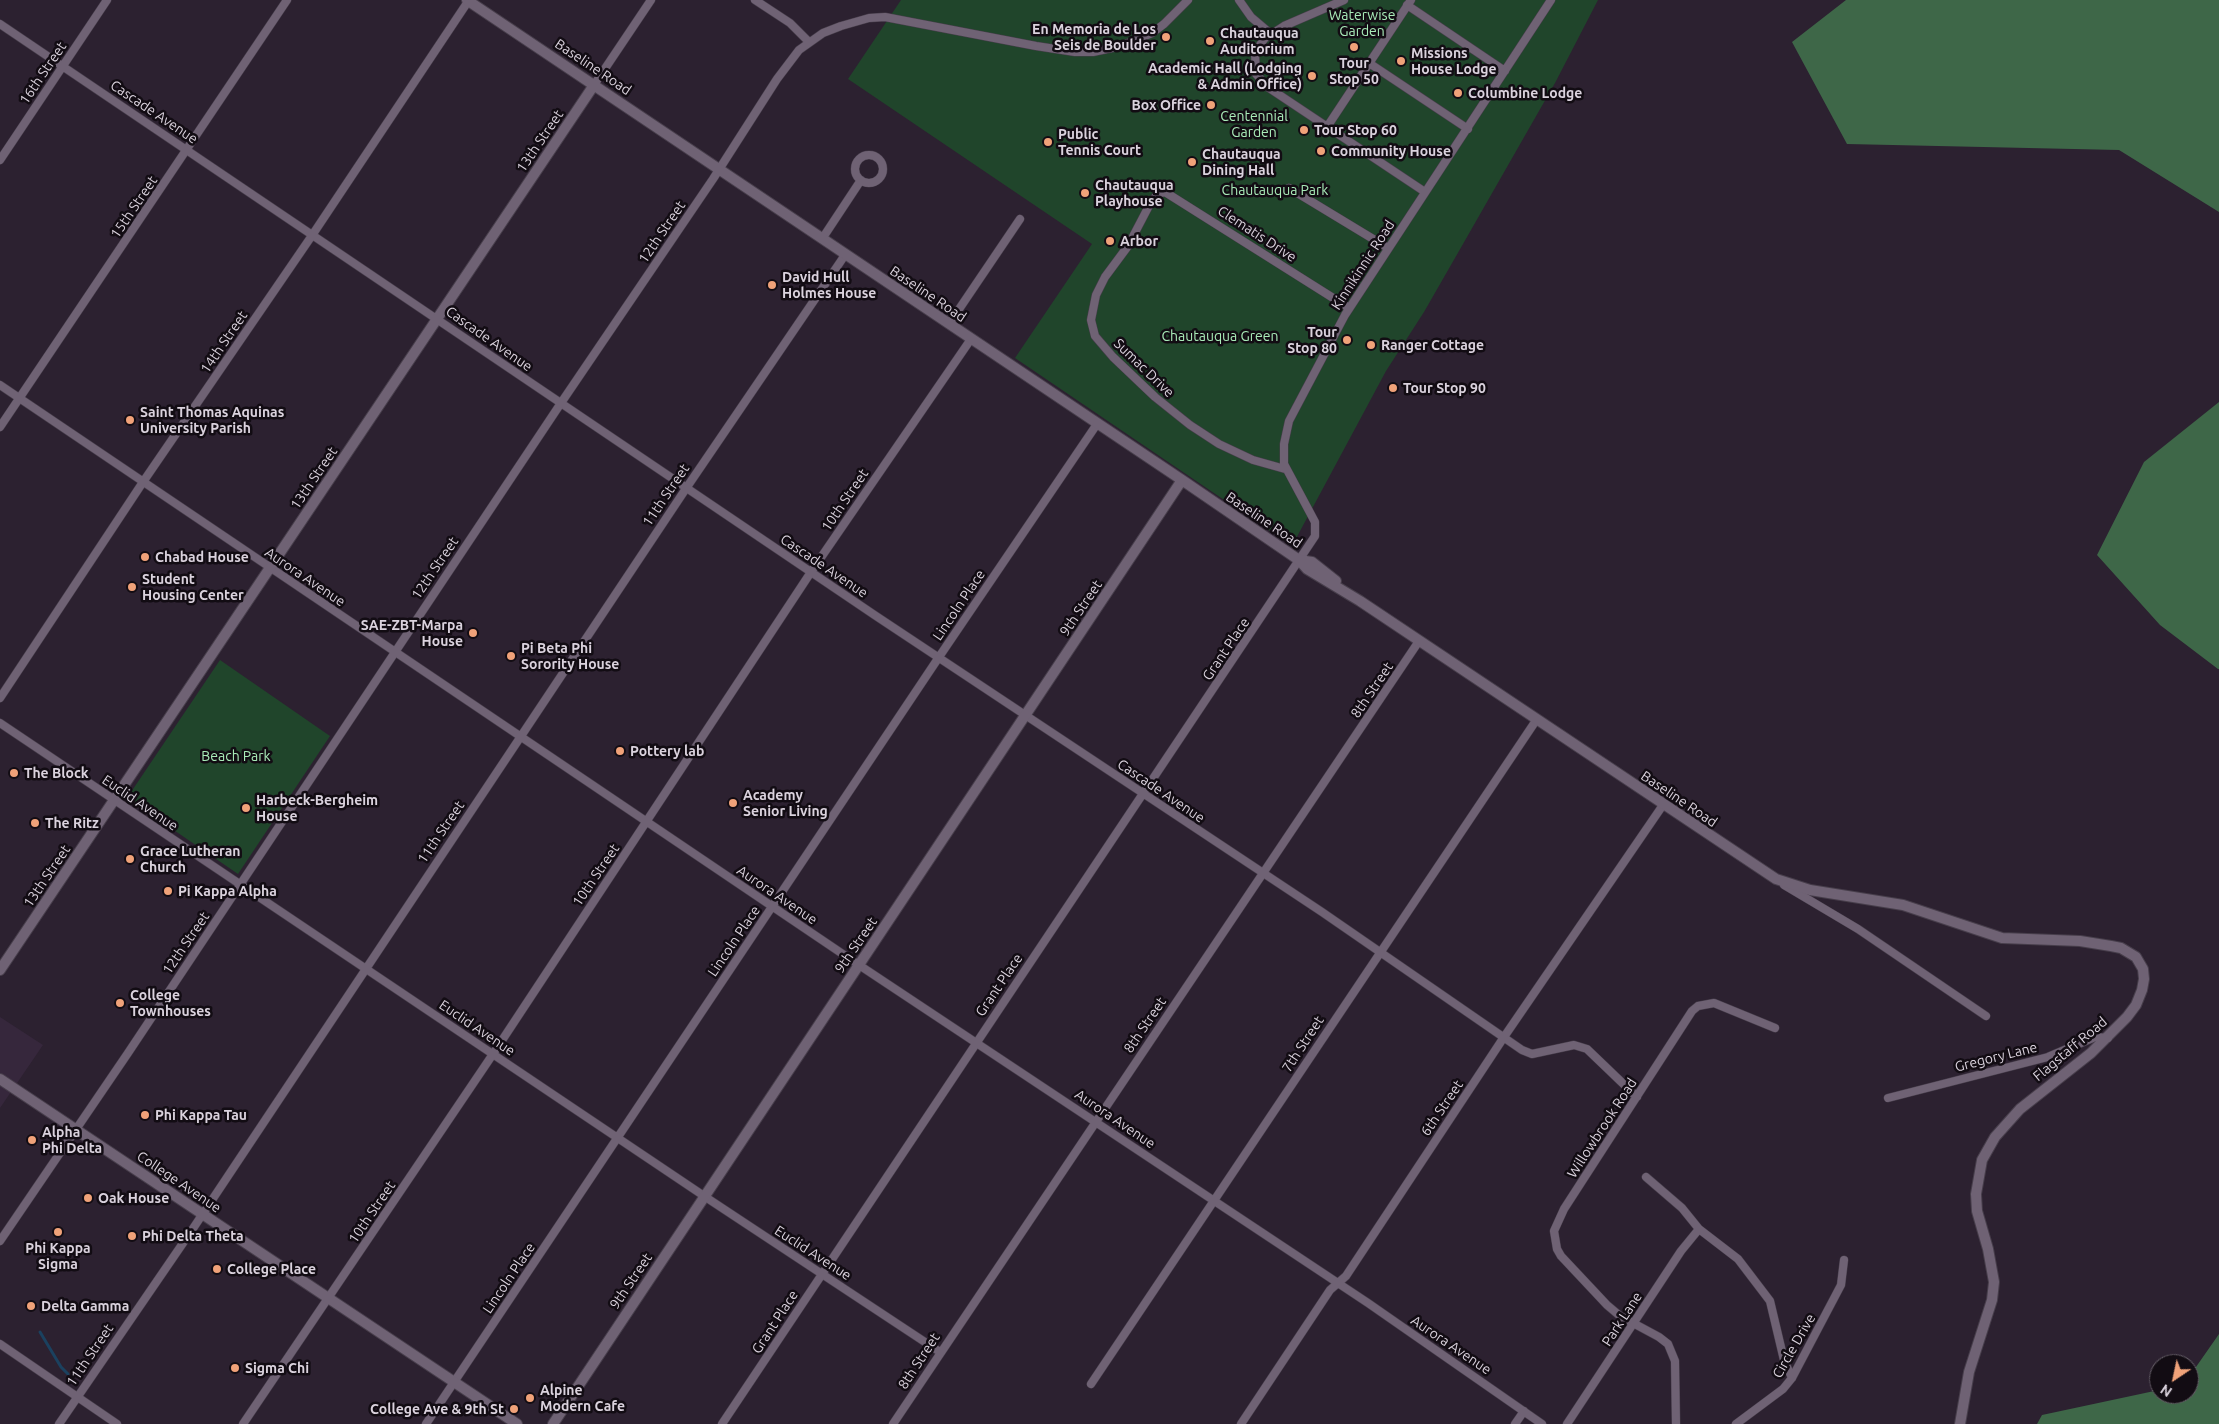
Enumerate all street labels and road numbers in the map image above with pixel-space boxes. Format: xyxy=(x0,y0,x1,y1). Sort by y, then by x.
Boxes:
street label: Baseline Road xyxy=(552,35,634,99)
street label: 16th Street xyxy=(16,39,70,107)
street label: Cascade Avenue xyxy=(107,77,201,147)
street label: 13th Street xyxy=(513,107,567,175)
street label: 15th Street xyxy=(107,173,161,241)
street label: 12th Street xyxy=(635,198,689,266)
street label: Clematis Drive xyxy=(1214,202,1300,266)
street label: Kinnikinnic Road xyxy=(1328,217,1398,313)
street label: Baseline Road xyxy=(887,262,969,326)
street label: Cascade Avenue xyxy=(442,303,536,375)
street label: 14th Street xyxy=(197,308,251,376)
street label: Sumac Drive xyxy=(1110,335,1178,401)
street label: 13th Street xyxy=(287,444,341,512)
street label: 11th Street xyxy=(639,461,693,529)
street label: 10th Street xyxy=(818,466,872,534)
street label: Baseline Road xyxy=(1223,488,1305,552)
street label: Cascade Avenue xyxy=(777,531,871,601)
street label: 12th Street xyxy=(408,534,462,602)
street label: Aurora Avenue xyxy=(262,544,348,610)
street label: Lincoln Place xyxy=(929,567,989,643)
street label: 9th Street xyxy=(1056,577,1106,639)
street label: Grant Place xyxy=(1199,614,1253,684)
street label: 8th Street xyxy=(1347,659,1397,721)
street label: Cascade Avenue xyxy=(1114,756,1208,826)
street label: Baseline Road xyxy=(1638,767,1720,831)
street label: Euclid Avenue xyxy=(99,771,181,835)
street label: 11th Street xyxy=(414,798,468,866)
street label: 10th Street xyxy=(569,841,623,909)
street label: 13th Street xyxy=(20,842,74,910)
street label: Aurora Avenue xyxy=(734,862,820,928)
street label: Lincoln Place xyxy=(704,903,764,979)
street label: 12th Street xyxy=(159,909,213,977)
street label: 9th Street xyxy=(831,914,881,976)
street label: Grant Place xyxy=(972,950,1026,1020)
street label: 8th Street xyxy=(1120,994,1170,1056)
street label: Euclid Avenue xyxy=(436,996,518,1060)
street label: 7th Street xyxy=(1279,1013,1327,1075)
street label: Flagstaff Road xyxy=(2030,1013,2110,1085)
street label: Gregory Lane xyxy=(1953,1039,2039,1075)
street label: Willowbrook Road xyxy=(1564,1075,1640,1181)
street label: 6th Street xyxy=(1417,1077,1467,1139)
street label: Aurora Avenue xyxy=(1072,1086,1158,1152)
street label: College Avenue xyxy=(134,1148,224,1216)
street label: 10th Street xyxy=(345,1178,399,1246)
street label: Euclid Avenue xyxy=(772,1222,854,1284)
street label: Lincoln Place xyxy=(479,1240,539,1316)
street label: 9th Street xyxy=(606,1250,656,1312)
street label: Grant Place xyxy=(748,1287,802,1357)
street label: Park Lane xyxy=(1598,1289,1646,1349)
street label: Circle Drive xyxy=(1769,1311,1819,1381)
street label: Aurora Avenue xyxy=(1408,1312,1494,1378)
street label: 11th Street xyxy=(63,1321,117,1389)
street label: 8th Street xyxy=(895,1330,943,1392)

